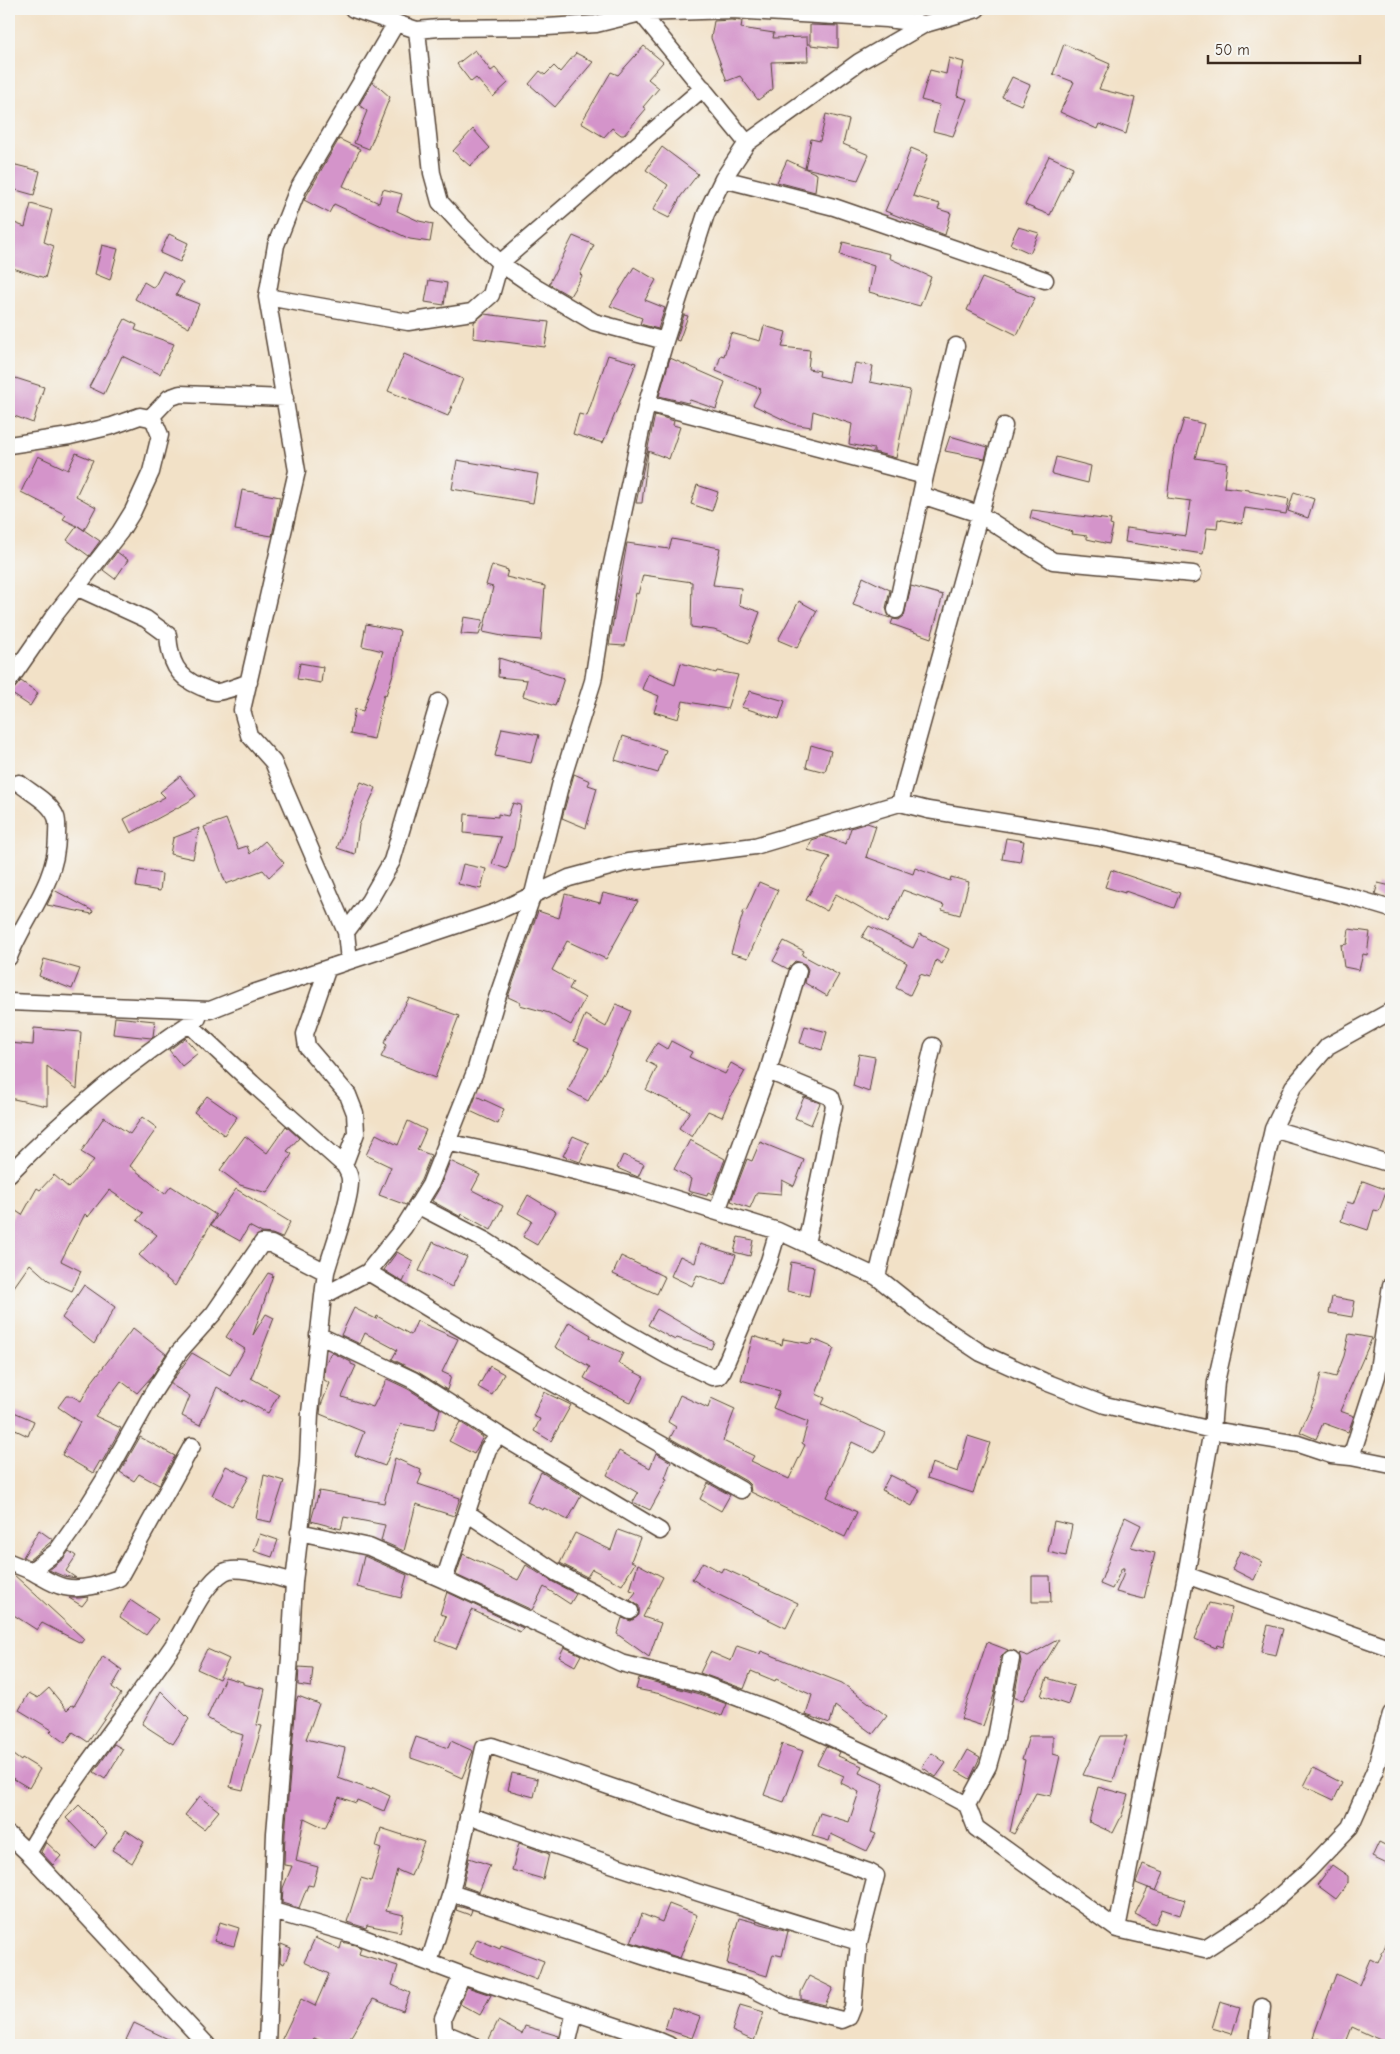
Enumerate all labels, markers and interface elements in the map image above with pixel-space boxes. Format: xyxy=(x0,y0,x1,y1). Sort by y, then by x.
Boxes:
scale bar xyxy=(1208,32,1360,64)
text: 50 m xyxy=(1215,41,1250,59)

